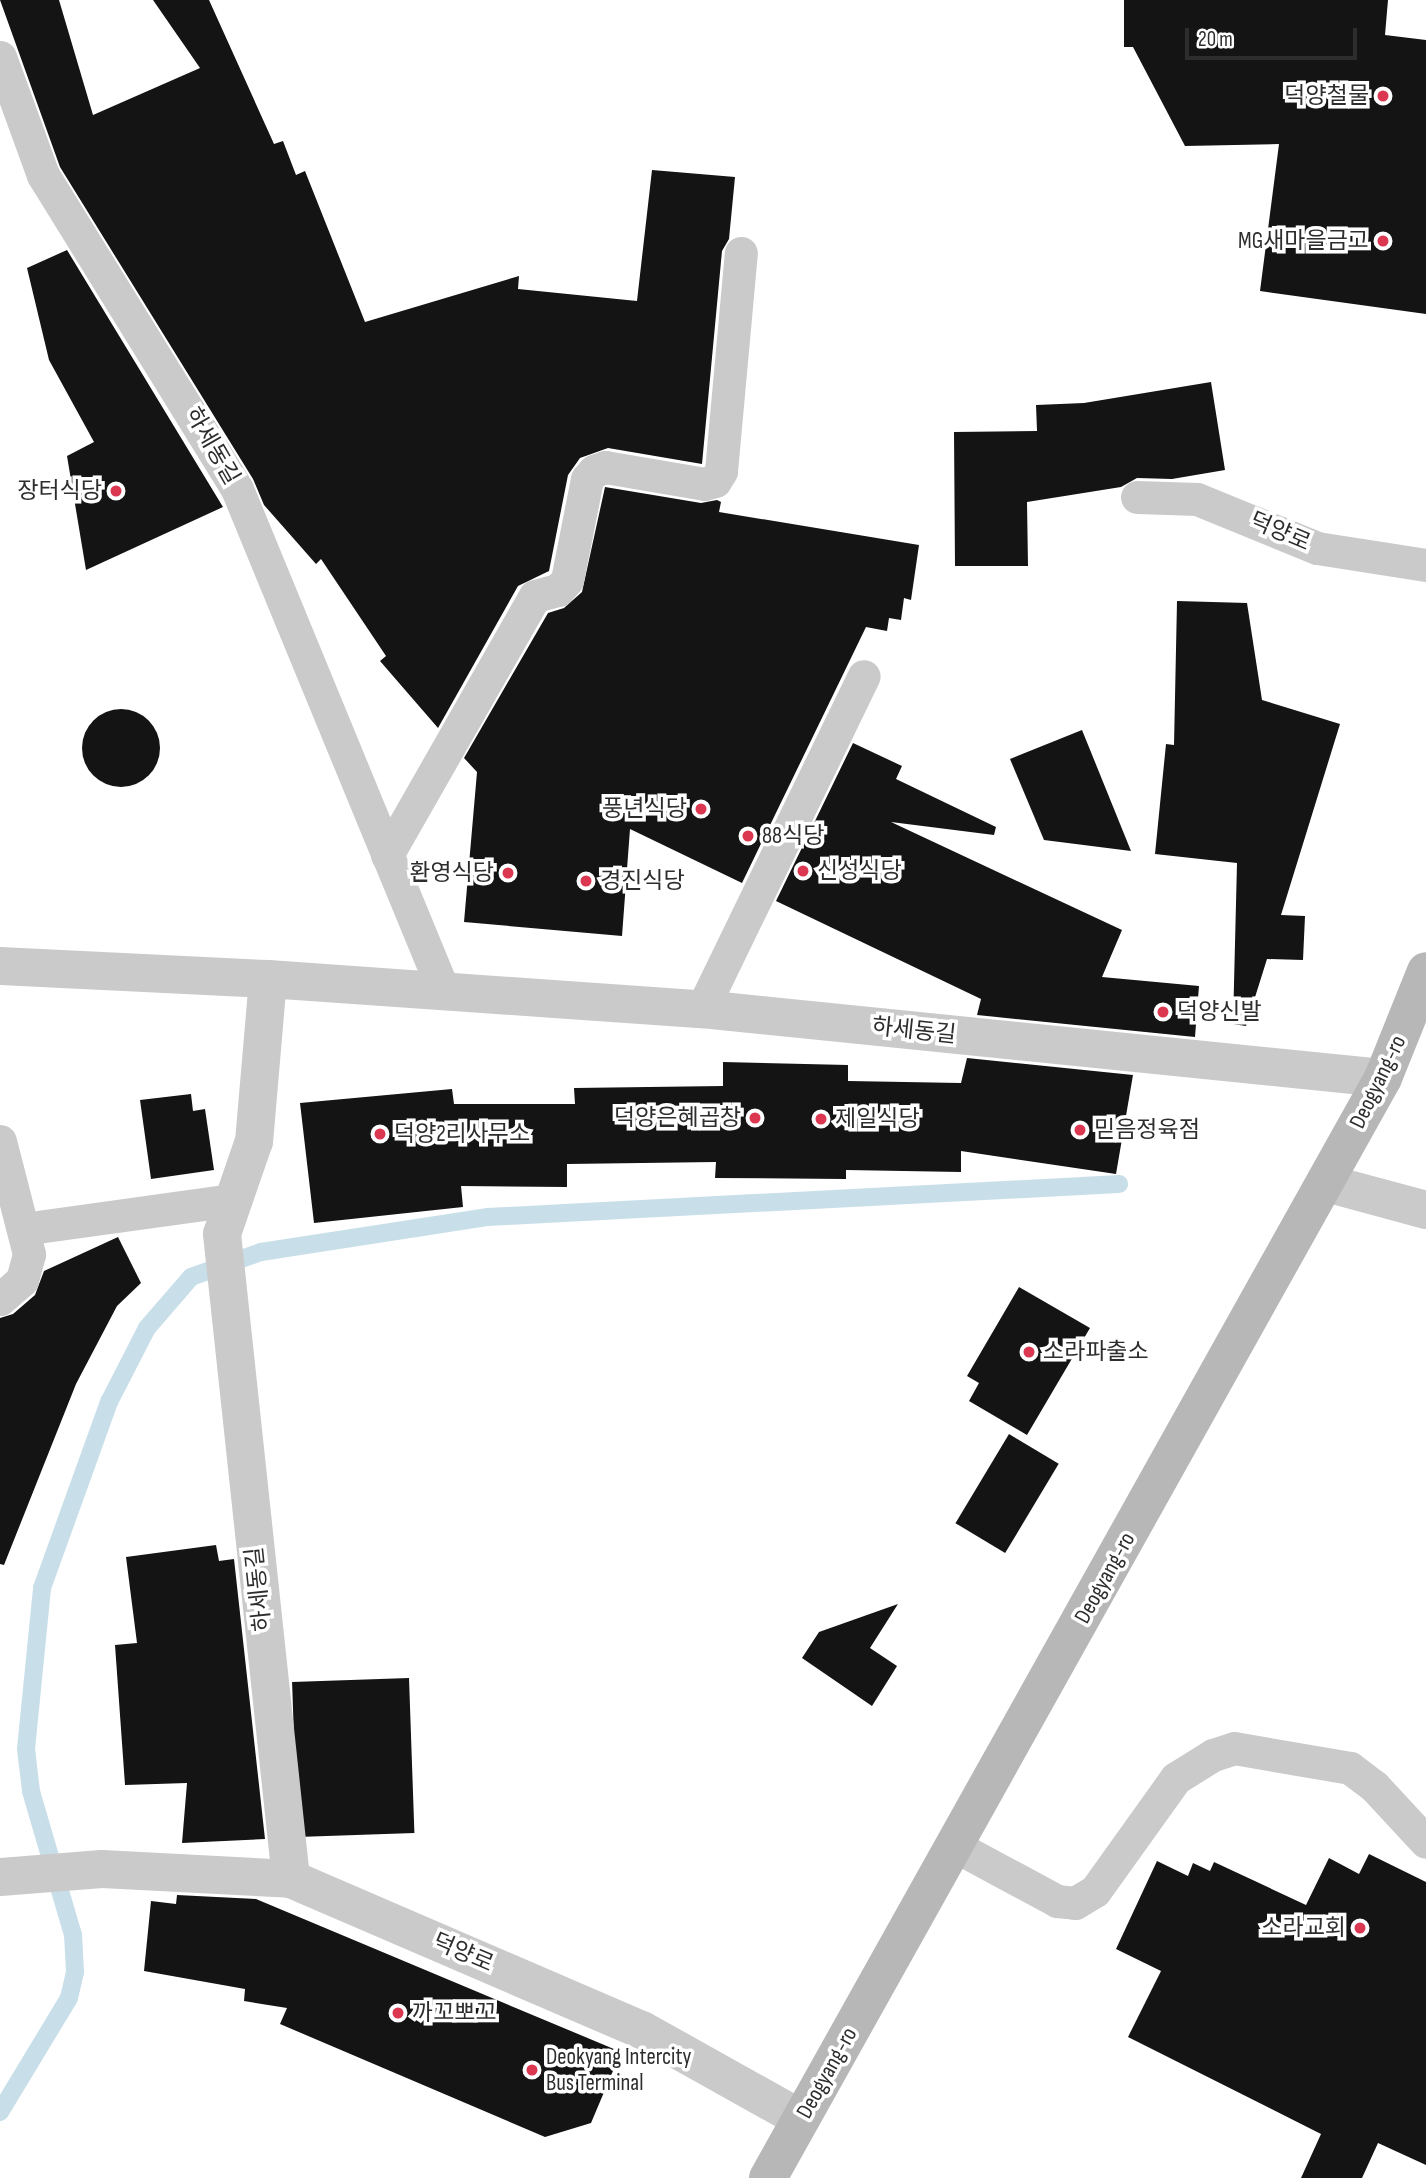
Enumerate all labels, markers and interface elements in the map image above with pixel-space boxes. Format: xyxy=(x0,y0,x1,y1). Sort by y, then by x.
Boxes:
scale bar xyxy=(1188,14,1360,58)
text: 20 m xyxy=(1198,27,1233,52)
place label: 덕양철물 xyxy=(1284,82,1369,110)
marker: 덕양철물 xyxy=(1375,88,1391,104)
place label: MG새마을금고 xyxy=(1238,227,1369,255)
marker: MG새마을금고 xyxy=(1375,233,1391,249)
street label: 하세동길 xyxy=(179,402,245,490)
place label: 장터식당 xyxy=(17,477,102,505)
marker: 장터식당 xyxy=(108,483,124,499)
street label: 덕양로 xyxy=(1245,507,1315,557)
place label: 풍년식당 xyxy=(602,795,687,823)
marker: 풍년식당 xyxy=(693,801,709,817)
place label: 88식당 xyxy=(762,822,824,850)
marker: 88식당 xyxy=(740,828,756,844)
place label: 신성식당 xyxy=(817,857,902,885)
place label: 환영식당 xyxy=(409,859,494,887)
marker: 신성식당 xyxy=(795,863,811,879)
marker: 환영식당 xyxy=(500,865,516,881)
place label: 경진식당 xyxy=(600,867,685,895)
marker: 경진식당 xyxy=(578,873,594,889)
place label: 덕양신발 xyxy=(1177,998,1262,1026)
marker: 덕양신발 xyxy=(1155,1004,1171,1020)
street label: 하세동길 xyxy=(870,1013,958,1049)
street label: Deogyang-ro xyxy=(1344,1031,1412,1133)
place label: 덕양은혜곱창 xyxy=(614,1104,741,1132)
place label: 제일식당 xyxy=(835,1105,920,1133)
marker: 덕양은혜곱창 xyxy=(747,1110,763,1126)
marker: 제일식당 xyxy=(813,1111,829,1127)
place label: 믿음정육점 xyxy=(1094,1116,1200,1144)
place label: 덕양2리사무소 xyxy=(394,1120,530,1148)
marker: 믿음정육점 xyxy=(1072,1122,1088,1138)
marker: 덕양2리사무소 xyxy=(372,1126,388,1142)
place label: 소라파출소 xyxy=(1043,1338,1149,1366)
marker: 소라파출소 xyxy=(1021,1344,1037,1360)
street label: Deogyang-ro xyxy=(1069,1528,1141,1628)
street label: 하세동길 xyxy=(241,1545,277,1633)
place label: 소라교회 xyxy=(1261,1914,1346,1942)
marker: 소라교회 xyxy=(1352,1920,1368,1936)
street label: 덕양로 xyxy=(428,1928,498,1978)
place label: 까꼬뽀꼬 xyxy=(412,1999,497,2027)
marker: 까꼬뽀꼬 xyxy=(390,2005,406,2021)
street label: Deogyang-ro xyxy=(791,2023,863,2123)
place label: Deokyang Intercity Bus Terminal xyxy=(546,2043,691,2097)
marker: Deokyang Intercity Bus Terminal xyxy=(524,2062,540,2078)

